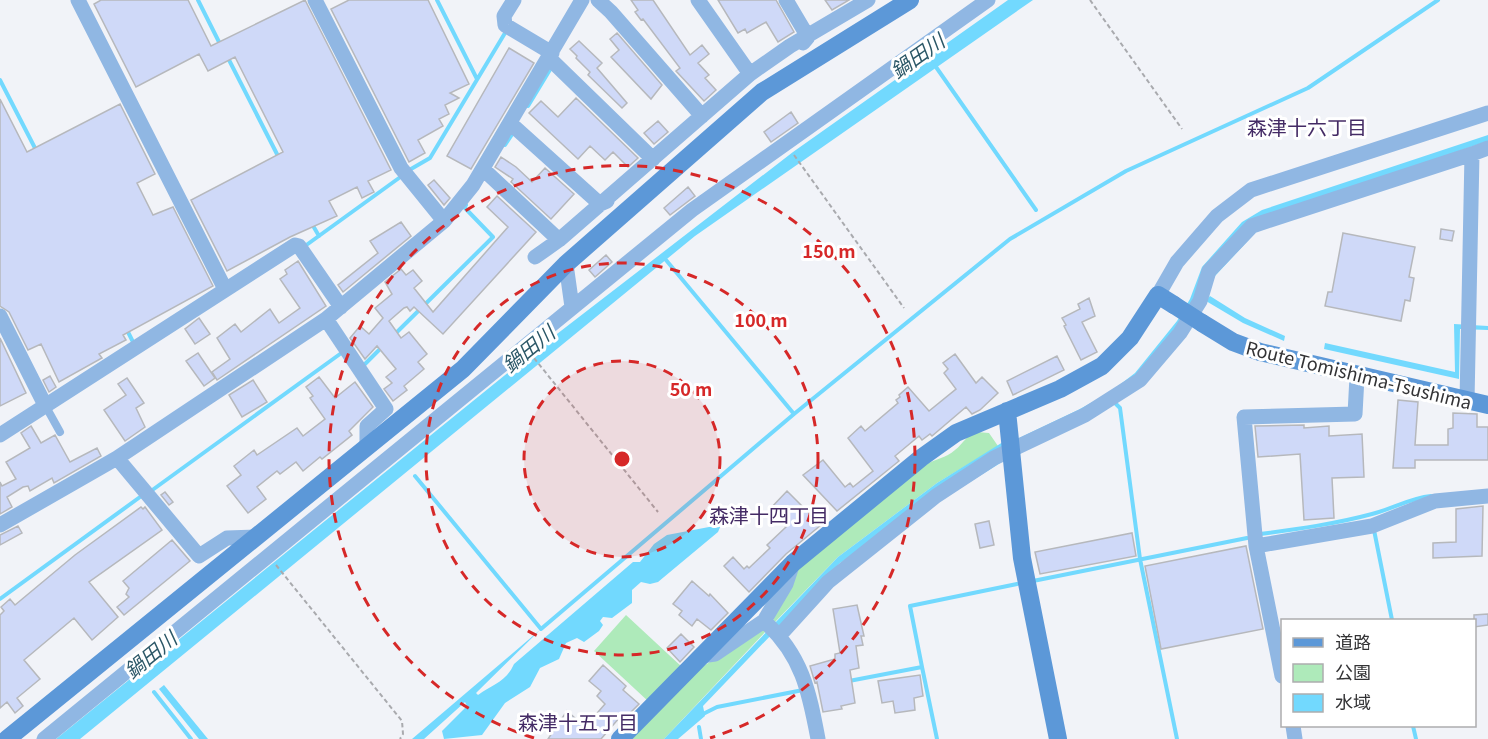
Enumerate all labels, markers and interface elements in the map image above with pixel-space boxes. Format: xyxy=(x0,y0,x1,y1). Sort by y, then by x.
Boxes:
water label: 鍋田川 xyxy=(884,25,952,84)
district label: 森津十六丁目 xyxy=(1247,112,1367,141)
text: 150 m xyxy=(802,237,856,263)
text: 100 m xyxy=(734,306,788,332)
water label: 鍋田川 xyxy=(496,317,562,378)
street label: Route Tomishima-Tsushima xyxy=(1243,333,1475,415)
text: 50 m xyxy=(670,375,712,401)
centre of rings xyxy=(612,449,632,469)
district label: 森津十四丁目 xyxy=(709,500,829,529)
legend xyxy=(1281,619,1476,727)
water label: 鍋田川 xyxy=(118,623,184,684)
text: 道路 xyxy=(1335,628,1371,654)
text: 公園 xyxy=(1335,658,1371,684)
text: 水域 xyxy=(1335,688,1371,714)
district label: 森津十五丁目 xyxy=(518,707,638,736)

